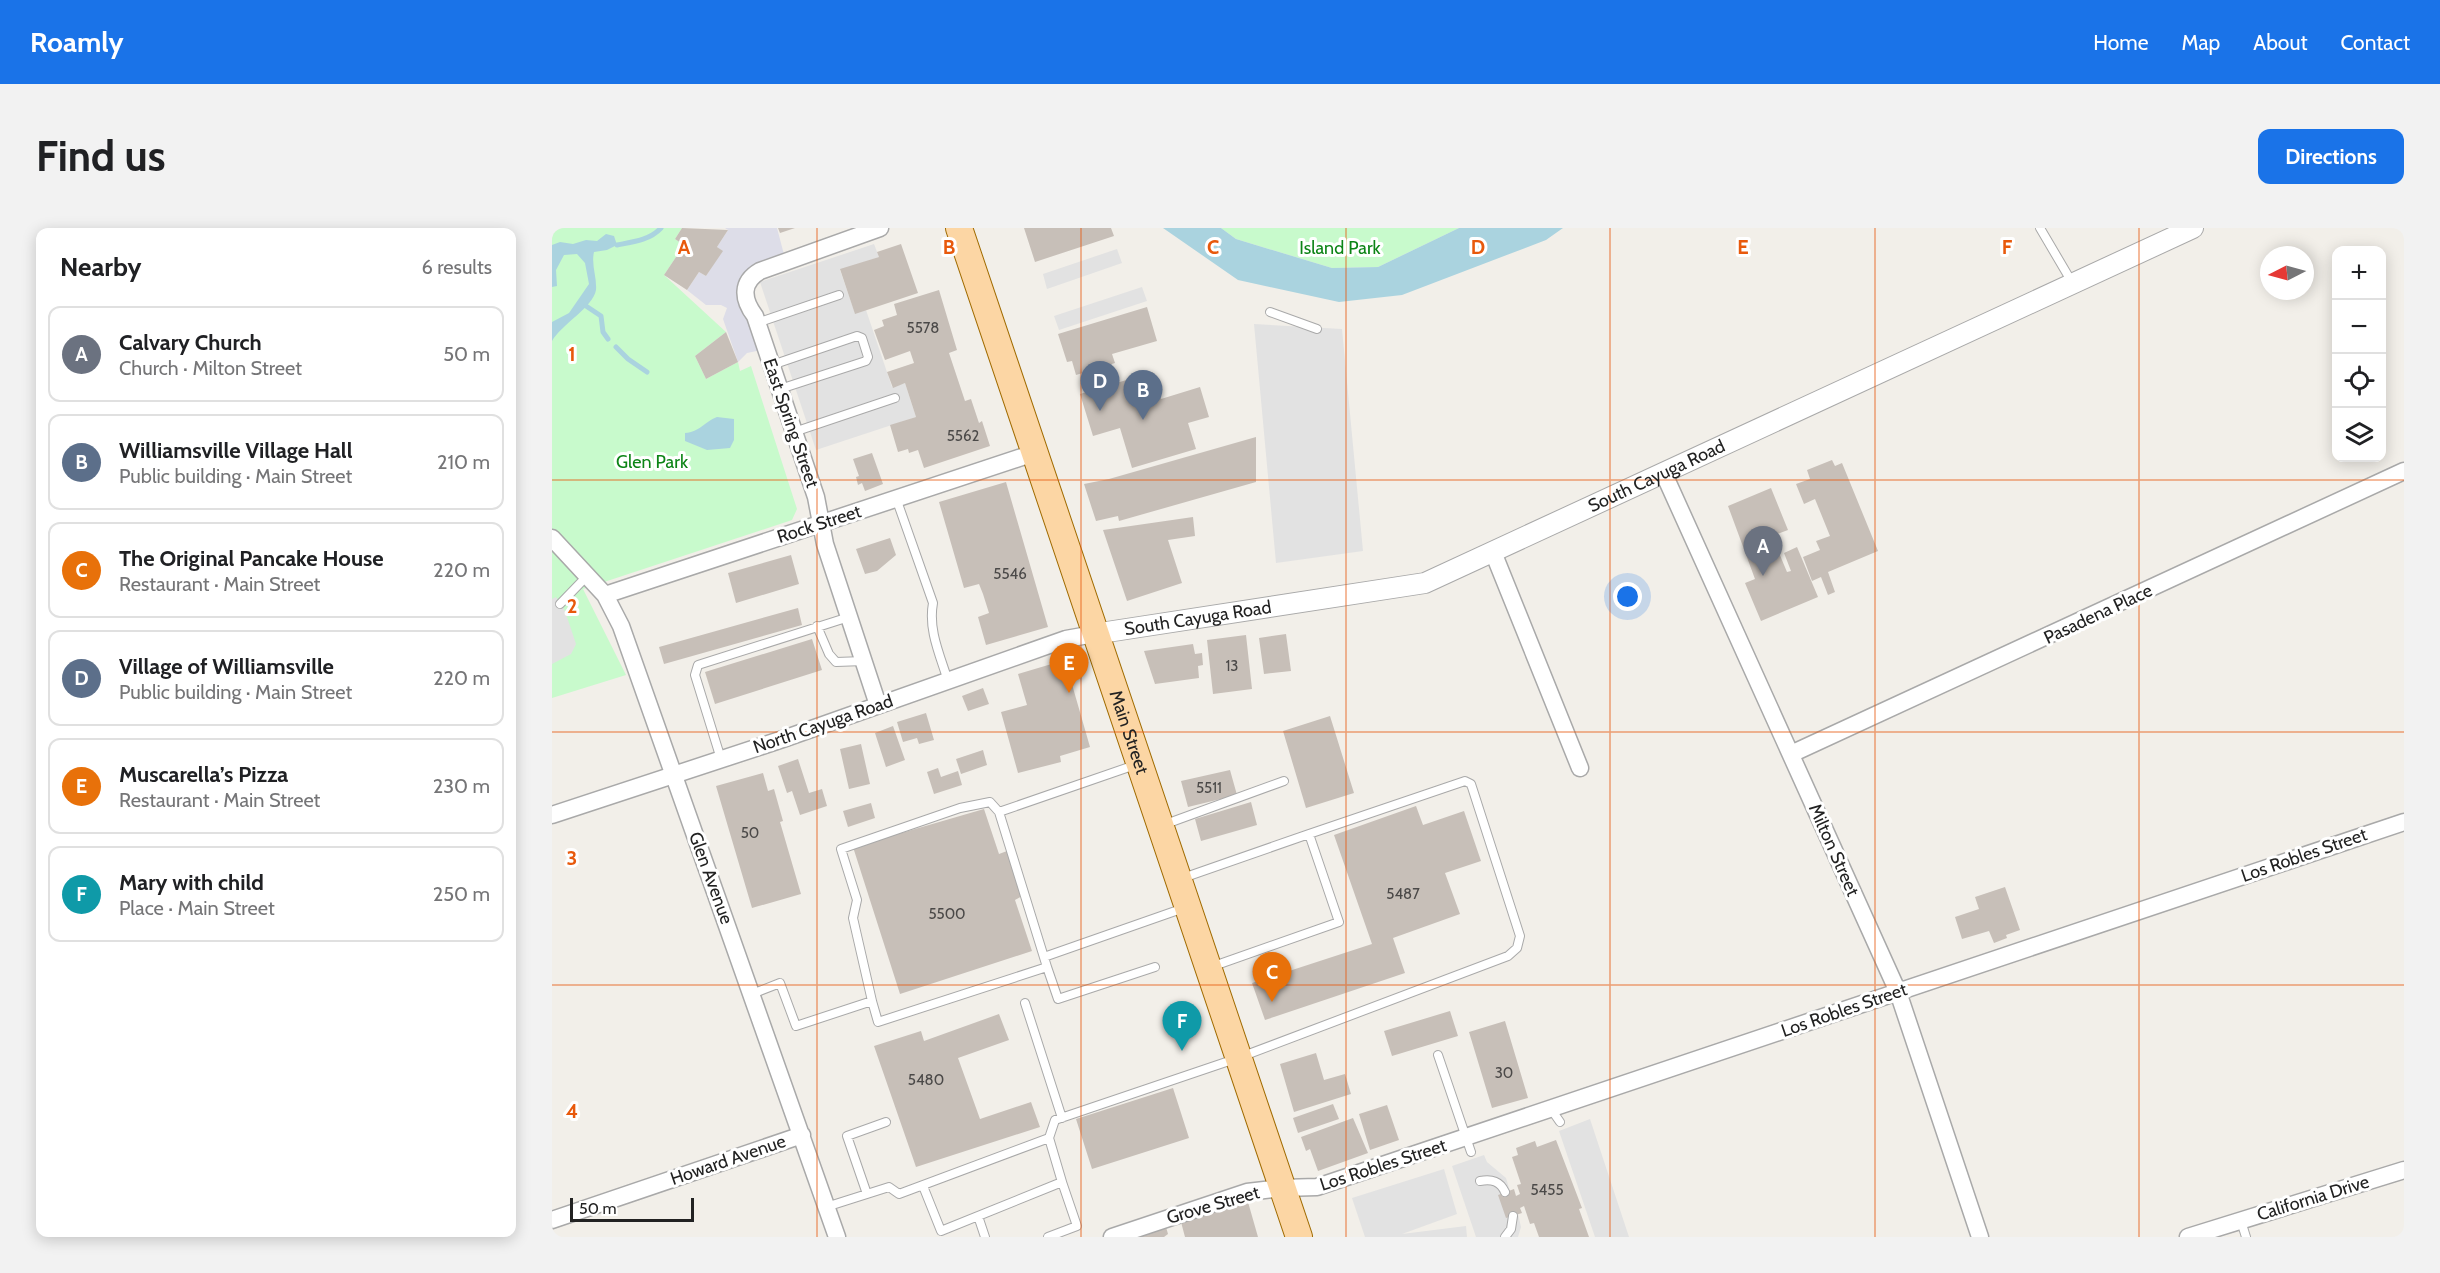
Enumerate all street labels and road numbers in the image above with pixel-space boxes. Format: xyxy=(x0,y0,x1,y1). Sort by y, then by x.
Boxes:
street label: East Spring Street xyxy=(759,355,823,491)
street label: South Cayuga Road xyxy=(1585,435,1729,517)
street label: Rock Street xyxy=(774,500,864,548)
street label: Pasadena Place xyxy=(2040,579,2156,649)
street label: South Cayuga Road xyxy=(1123,596,1273,640)
street label: Main Street xyxy=(1104,687,1153,777)
street label: North Cayuga Road xyxy=(750,690,896,758)
street label: Milton Street xyxy=(1804,800,1864,900)
street label: Los Robles Street xyxy=(2238,823,2370,887)
street label: Glen Avenue xyxy=(684,829,738,927)
street label: Los Robles Street xyxy=(1778,978,1910,1042)
street label: Howard Avenue xyxy=(667,1130,789,1190)
street label: Los Robles Street xyxy=(1317,1134,1449,1196)
street label: California Drive xyxy=(2254,1171,2372,1225)
street label: Grove Street xyxy=(1164,1181,1262,1229)

